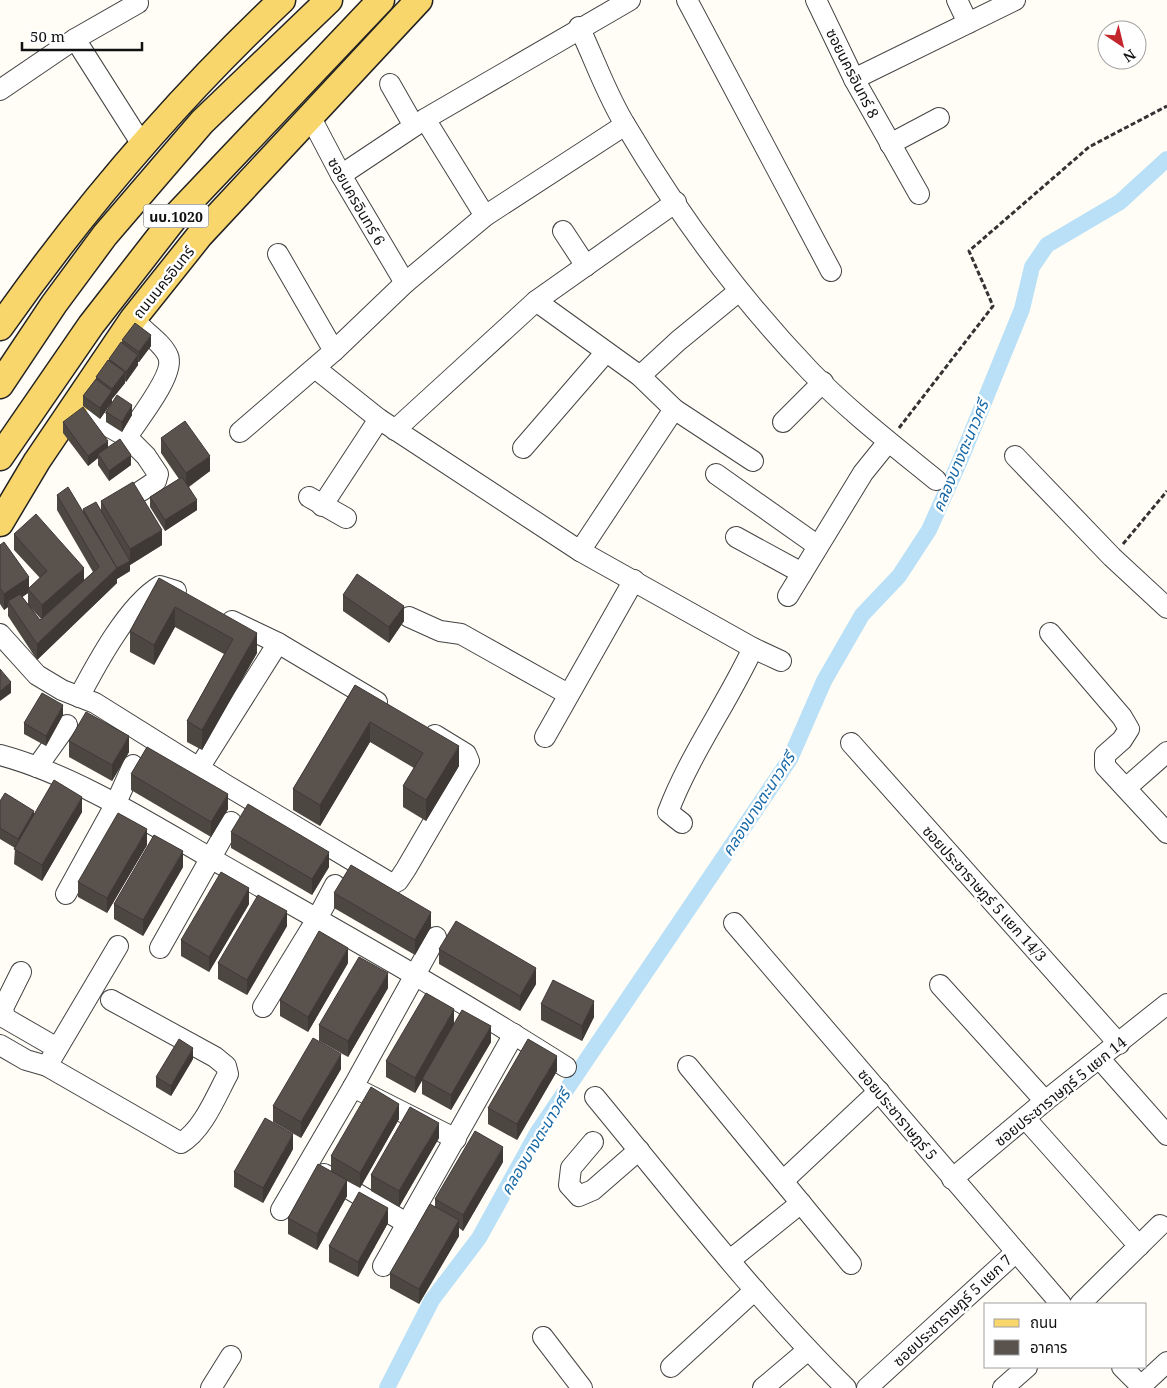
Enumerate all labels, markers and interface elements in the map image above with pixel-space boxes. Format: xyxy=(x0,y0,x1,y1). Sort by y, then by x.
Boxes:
scale bar xyxy=(22,20,142,52)
north arrow xyxy=(1097,20,1147,70)
street label: ซอยนครอินทร์ 8 xyxy=(822,25,884,121)
text: 50 m xyxy=(30,26,65,46)
text: N xyxy=(1120,45,1140,67)
street label: ซอยนครอินทร์ 6 xyxy=(324,154,390,248)
road number: นบ.1020 xyxy=(144,205,208,228)
street label: ถนนนครอินทร์ xyxy=(128,241,199,322)
water label: คลองบางตะนาวศรี xyxy=(927,394,994,515)
water label: คลองบางตะนาวศรี xyxy=(716,746,801,860)
street label: ซอยประชาราษฎร์ 5 แยก 14/3 xyxy=(918,821,1052,965)
street label: ซอยประชาราษฎร์ 5 แยก 14 xyxy=(990,1031,1130,1150)
street label: ซอยประชาราษฏร์ 5 xyxy=(854,1064,942,1164)
water label: คลองบางตะนาวศรี xyxy=(495,1083,577,1199)
street label: ซอยประชาราษฎร์ 5 แยก 7 xyxy=(888,1250,1016,1370)
legend xyxy=(984,1303,1147,1368)
text: ถนน xyxy=(1030,1312,1057,1332)
text: อาคาร xyxy=(1030,1337,1067,1357)

